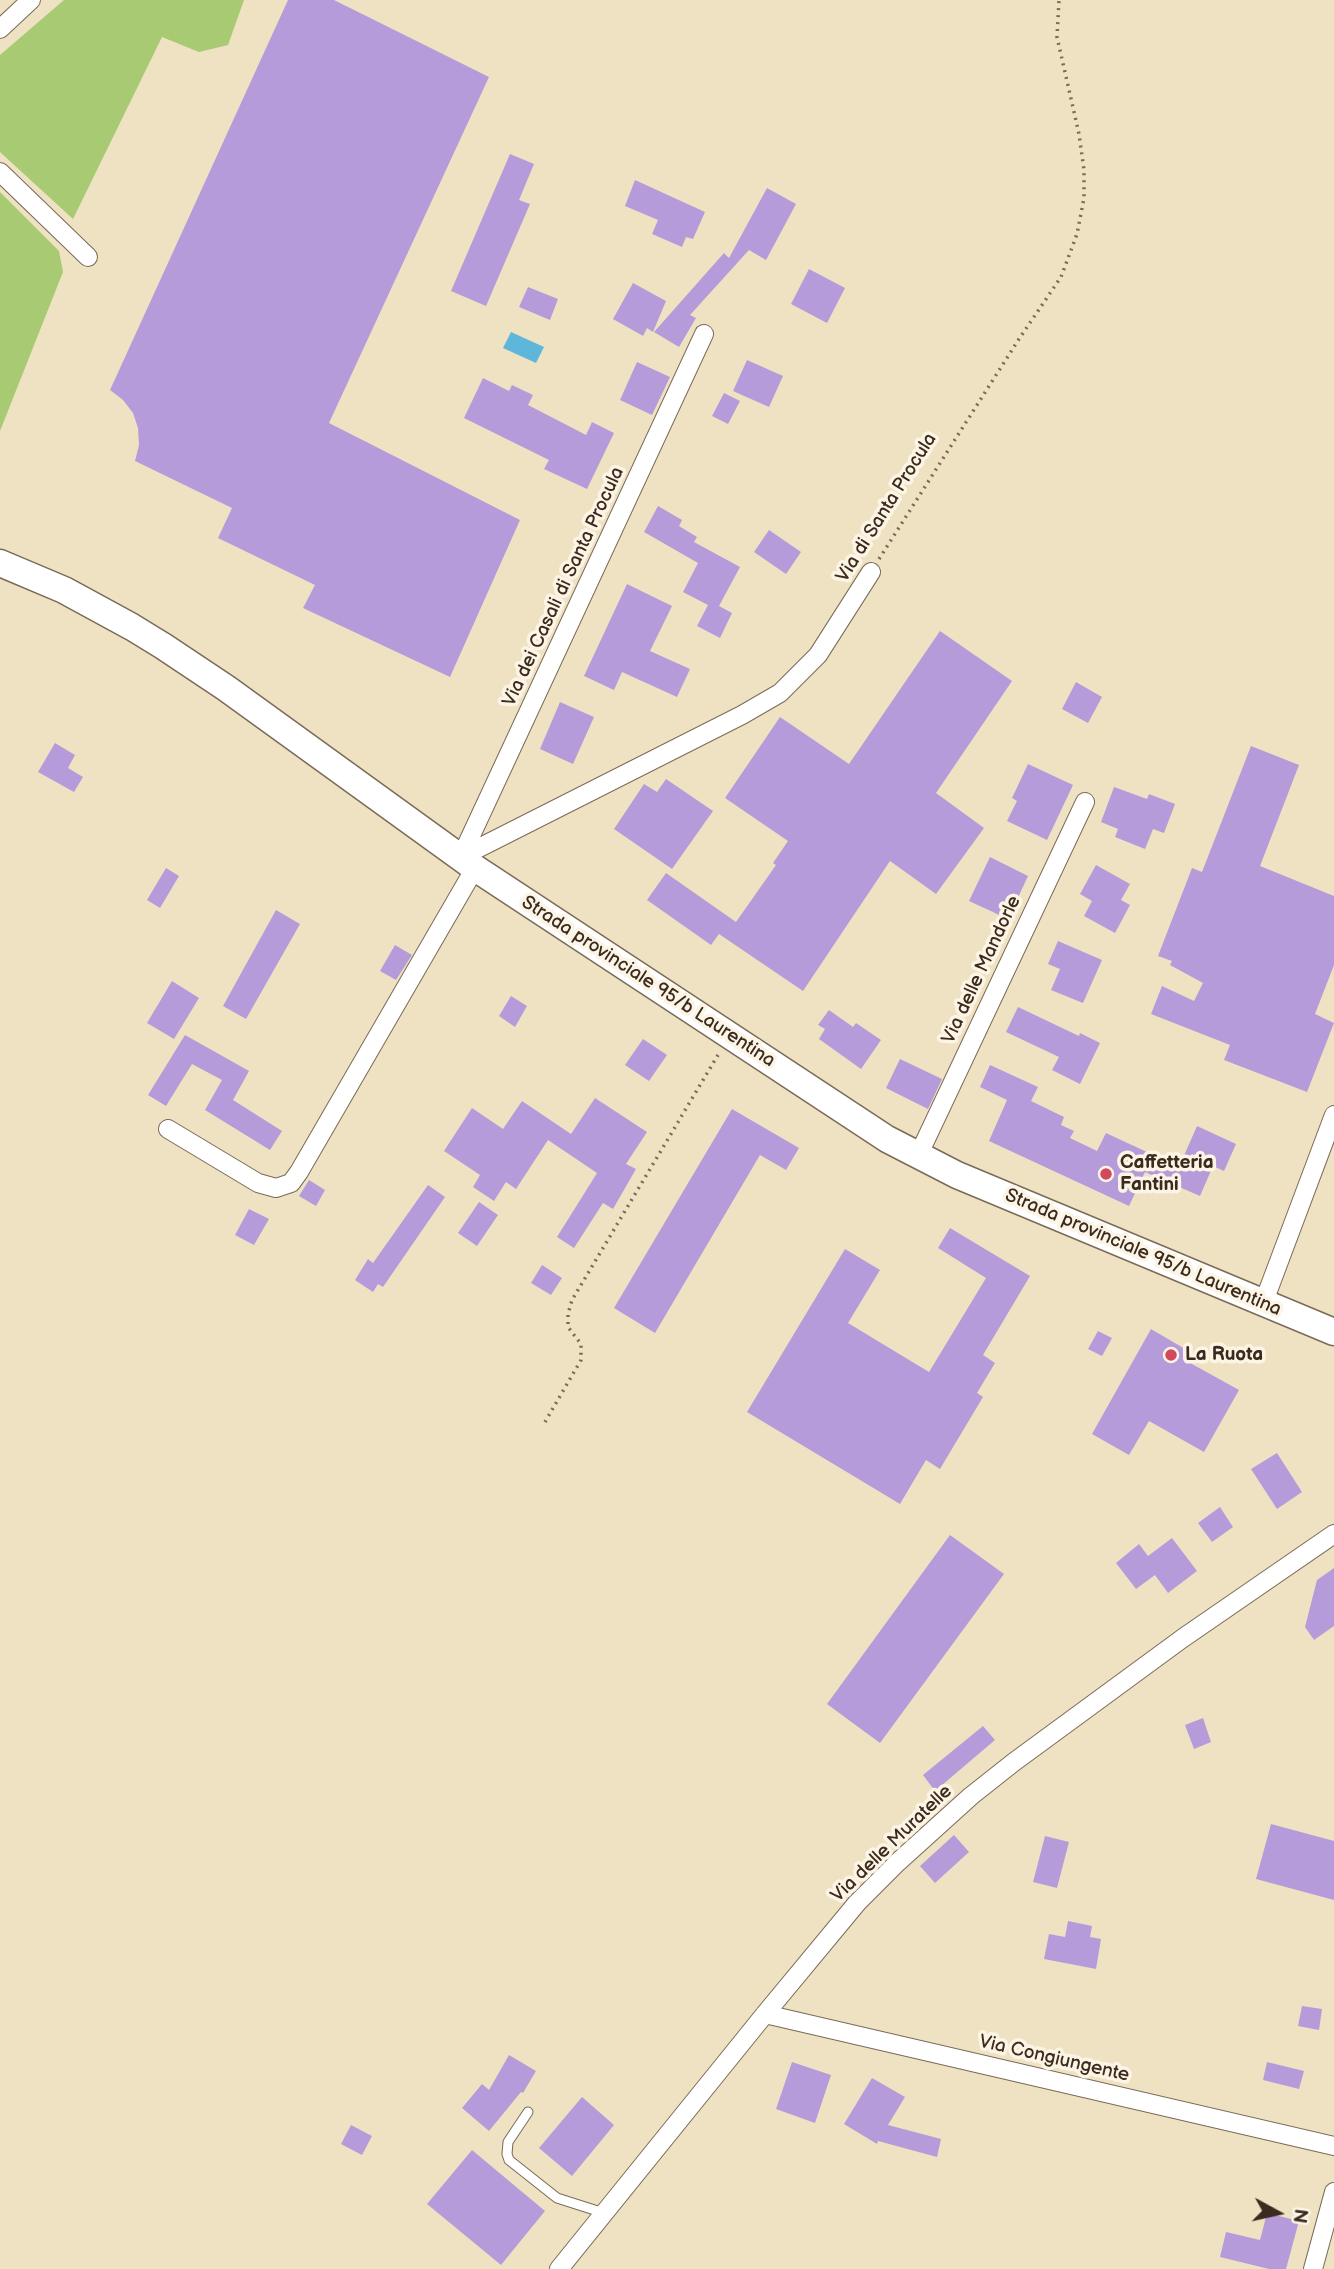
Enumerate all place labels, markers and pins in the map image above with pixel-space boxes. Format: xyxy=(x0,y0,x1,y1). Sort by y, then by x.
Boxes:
place label: Caffetteria Fantini xyxy=(1120,1152,1214,1196)
marker: Caffetteria Fantini xyxy=(1098,1166,1114,1182)
place label: La Ruota xyxy=(1185,1344,1263,1366)
marker: La Ruota xyxy=(1163,1347,1179,1363)

